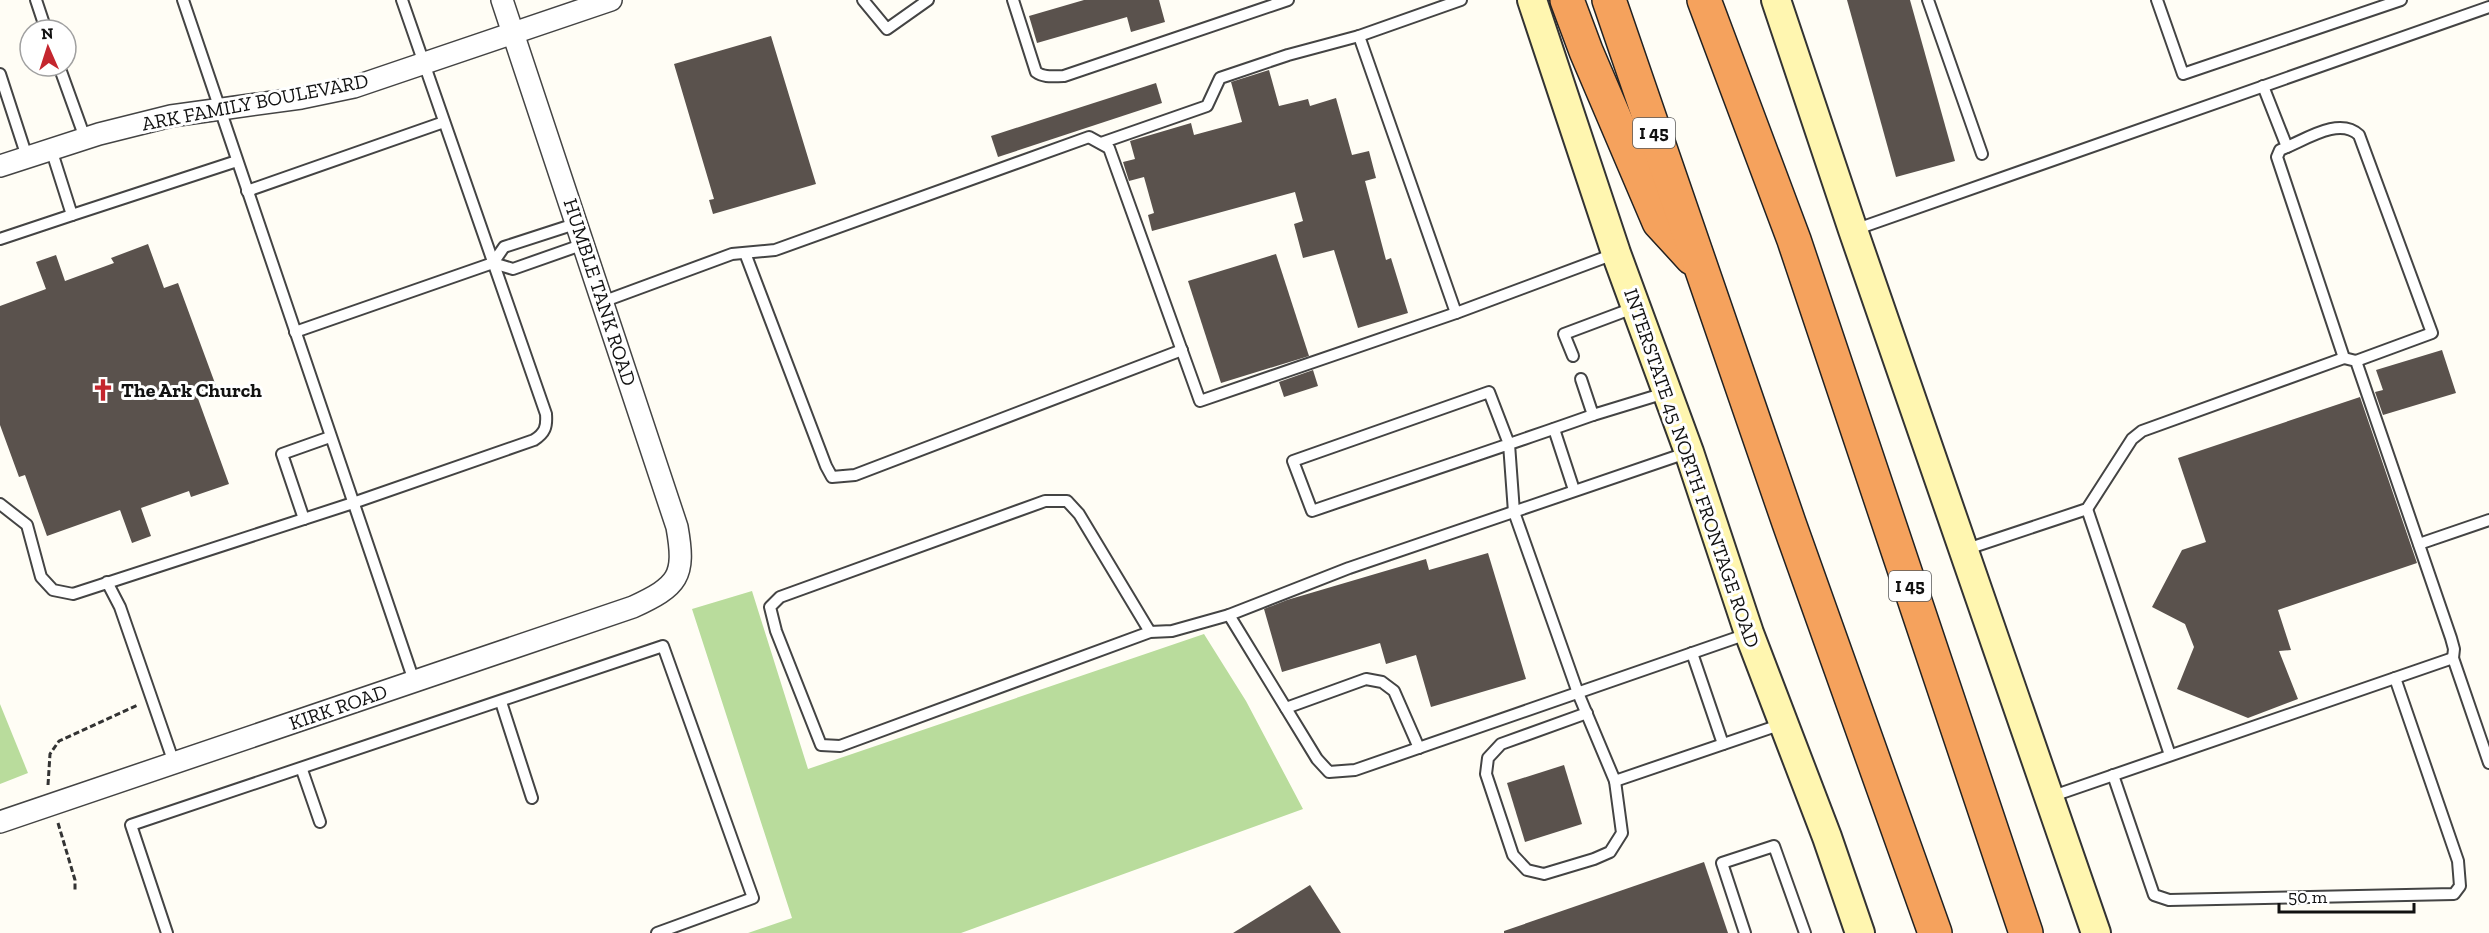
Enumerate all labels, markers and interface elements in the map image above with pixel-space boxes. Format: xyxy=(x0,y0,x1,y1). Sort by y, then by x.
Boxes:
north arrow xyxy=(18,18,78,78)
text: N xyxy=(41,24,54,43)
street label: ARK FAMILY BOULEVARD xyxy=(140,68,370,136)
road number: I 45 xyxy=(1633,118,1675,148)
street label: HUMBLE TANK ROAD xyxy=(558,195,642,389)
street label: INTERSTATE 45 NORTH FRONTAGE ROAD xyxy=(1619,285,1765,651)
church icon: The Ark Church xyxy=(90,377,116,403)
place label: The Ark Church xyxy=(121,378,262,402)
road number: I 45 xyxy=(1889,571,1931,601)
street label: KIRK ROAD xyxy=(286,679,390,735)
scale bar xyxy=(2279,876,2414,914)
text: 50 m xyxy=(2288,886,2328,908)

